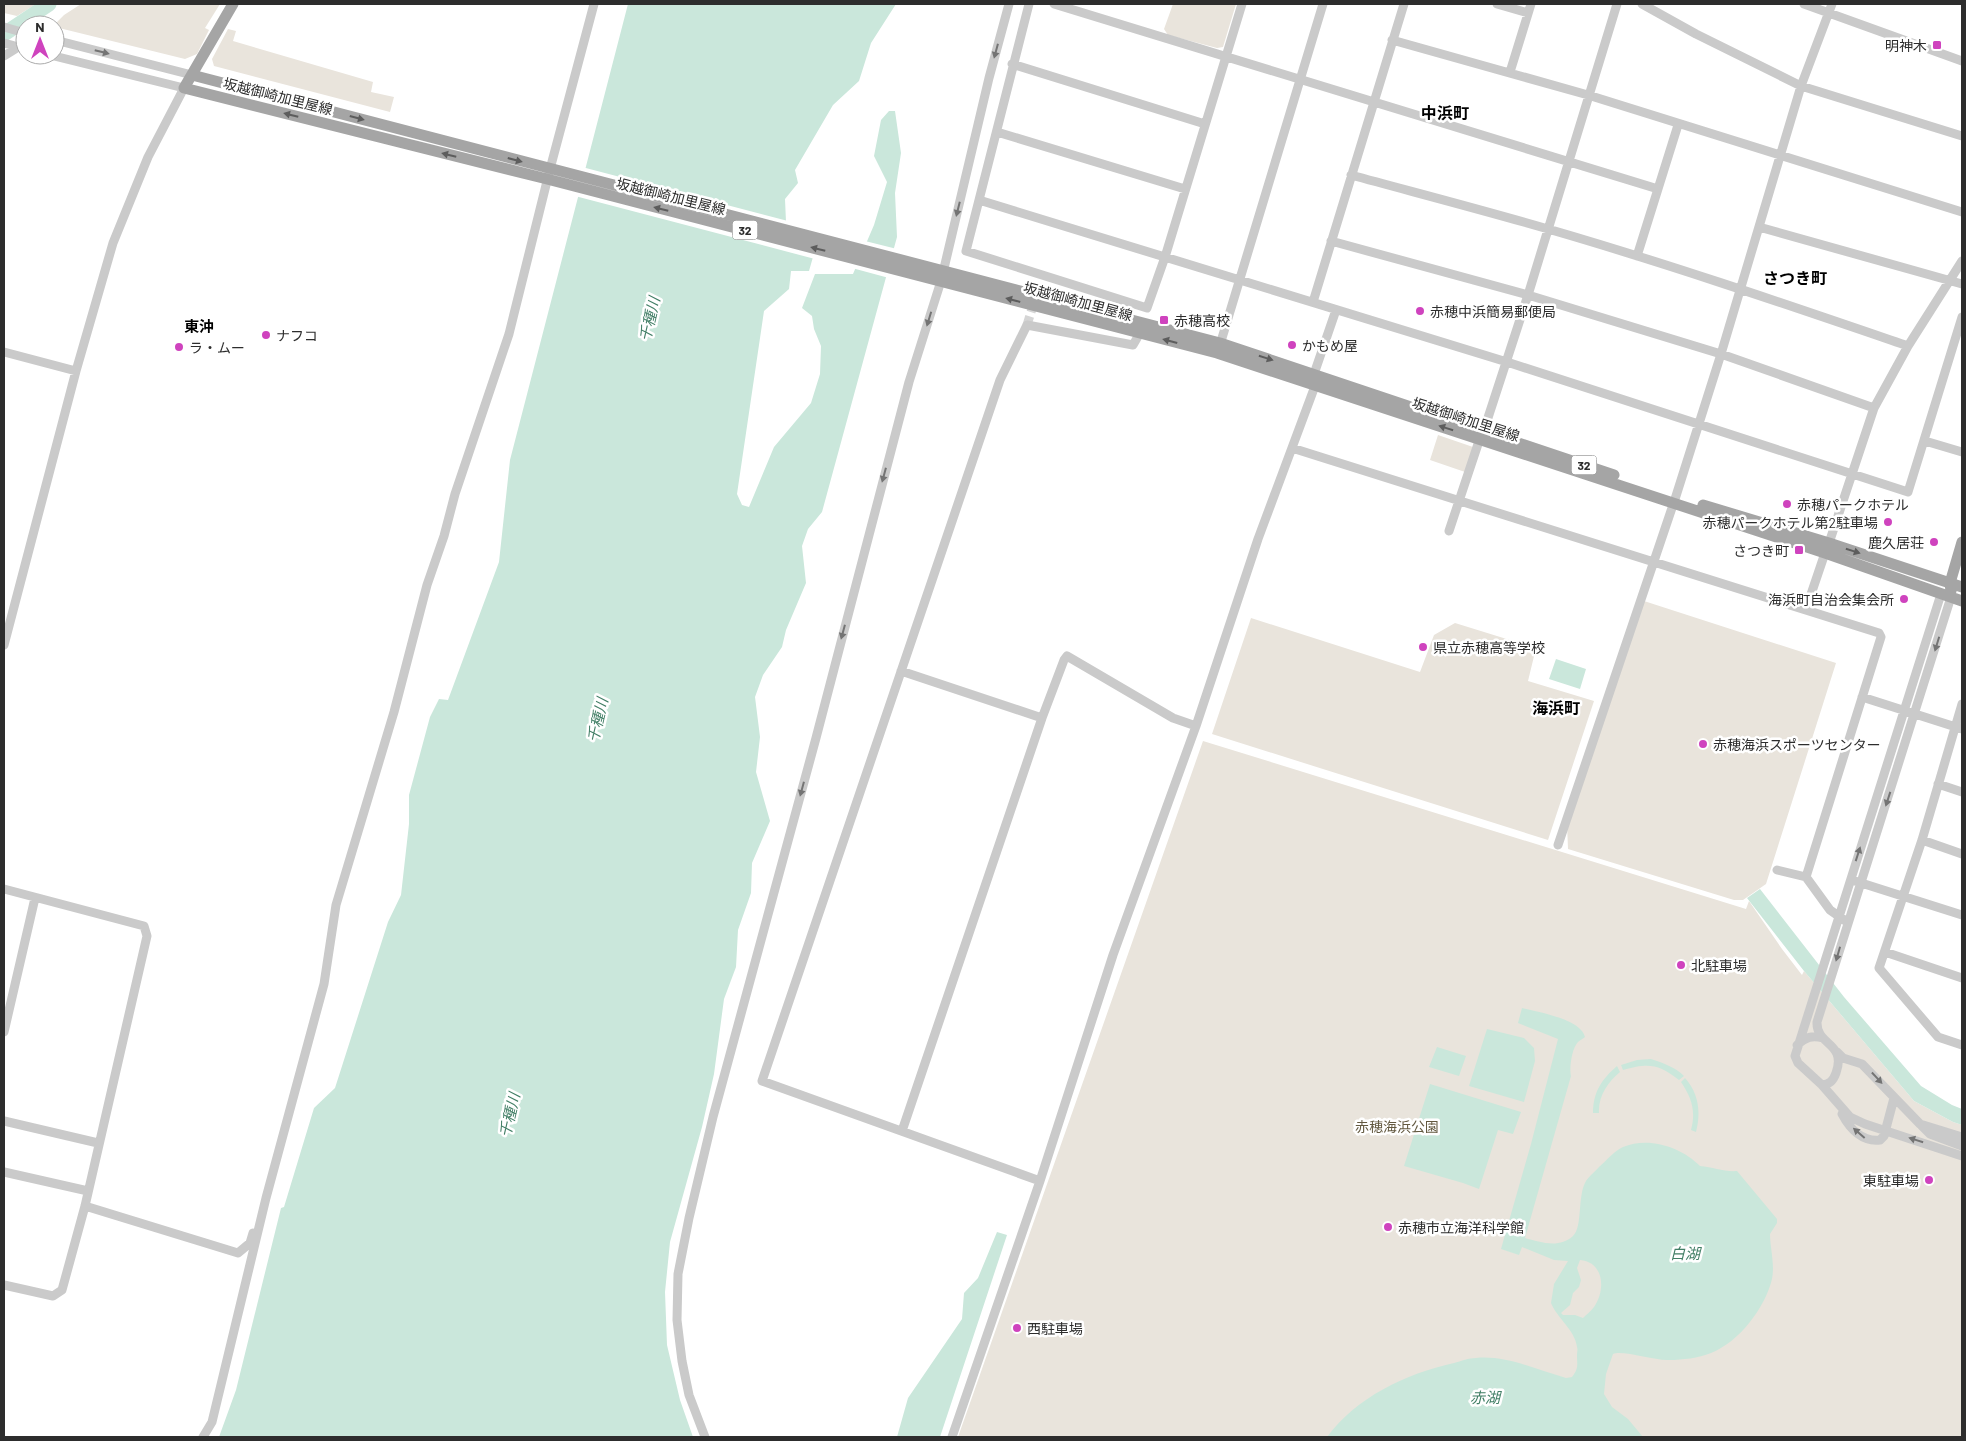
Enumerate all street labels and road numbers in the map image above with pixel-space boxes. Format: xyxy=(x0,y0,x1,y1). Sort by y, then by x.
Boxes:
street label: 坂越御崎加里屋線 xyxy=(222,74,334,118)
street label: 坂越御崎加里屋線 xyxy=(615,174,727,218)
road number: 32 xyxy=(732,220,758,240)
street label: 坂越御崎加里屋線 xyxy=(1022,278,1134,324)
street label: 坂越御崎加里屋線 xyxy=(1410,394,1522,444)
road number: 32 xyxy=(1572,456,1596,474)

